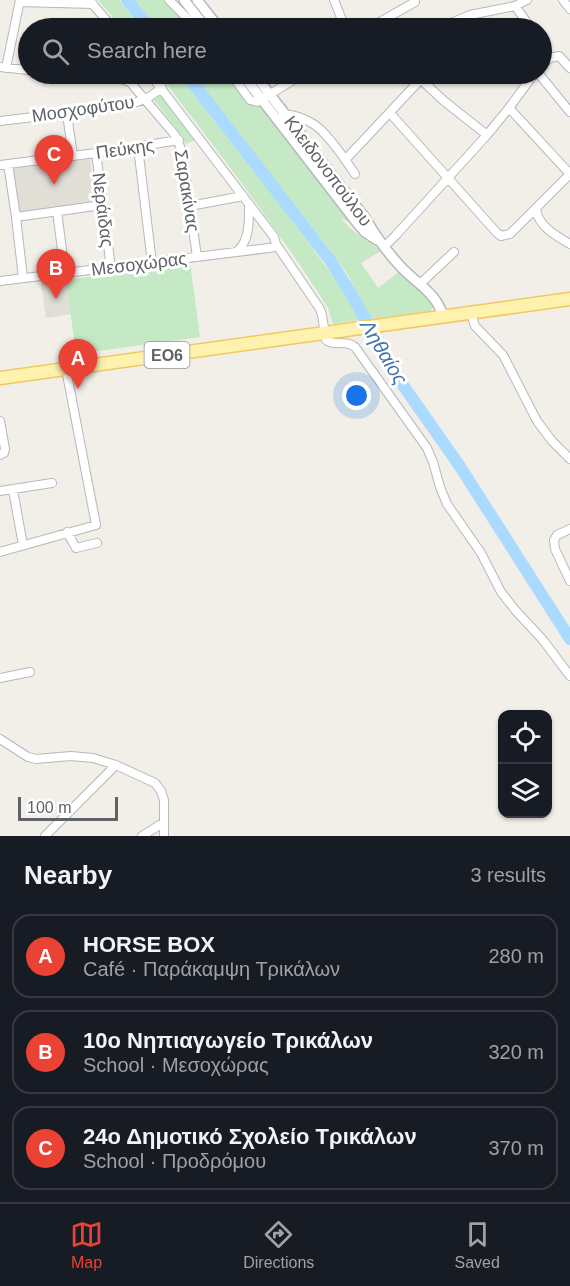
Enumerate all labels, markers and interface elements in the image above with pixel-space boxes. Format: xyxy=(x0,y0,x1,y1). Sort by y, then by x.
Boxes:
search box xyxy=(18,18,552,84)
icon: search xyxy=(39,35,72,68)
text: Search here xyxy=(87,38,207,63)
street label: Μοσχοφύτου xyxy=(30,92,136,126)
street label: Κλειδονοπούλου xyxy=(280,112,376,230)
street label: Πεύκης xyxy=(95,135,156,163)
pin: C xyxy=(34,136,74,185)
street label: Σαρακίνας xyxy=(171,148,203,234)
street label: Νεράιδας xyxy=(89,172,118,249)
street label: Μεσοχώρας xyxy=(90,248,188,280)
pin: B xyxy=(36,250,76,299)
water label: Ληθαίος xyxy=(356,315,412,389)
pin: A xyxy=(58,340,98,389)
road number: ΕΟ6 xyxy=(144,342,190,368)
your location xyxy=(342,381,371,410)
map controls xyxy=(498,710,552,818)
button: locate xyxy=(498,710,552,764)
button: layers xyxy=(498,764,552,818)
scale bar xyxy=(18,794,118,822)
text: 100 m xyxy=(27,799,71,816)
text: Nearby xyxy=(24,860,112,890)
text: 3 results xyxy=(470,864,546,886)
text: HORSE BOX xyxy=(83,932,215,957)
text: A xyxy=(38,945,53,967)
text: 280 m xyxy=(488,945,544,967)
text: Café · Παράκαμψη Τρικάλων xyxy=(83,958,340,980)
text: 10ο Νηπιαγωγείο Τρικάλων xyxy=(83,1028,373,1053)
text: B xyxy=(38,1041,53,1063)
text: 320 m xyxy=(488,1041,544,1063)
text: School · Μεσοχώρας xyxy=(83,1054,269,1076)
text: 24ο Δημοτικό Σχολείο Τρικάλων xyxy=(83,1124,417,1149)
text: C xyxy=(38,1137,53,1159)
text: 370 m xyxy=(488,1137,544,1159)
text: School · Προδρόμου xyxy=(83,1150,266,1172)
tab: Map xyxy=(70,1218,103,1272)
tab: Directions xyxy=(243,1218,314,1272)
tab: Saved xyxy=(455,1218,500,1272)

